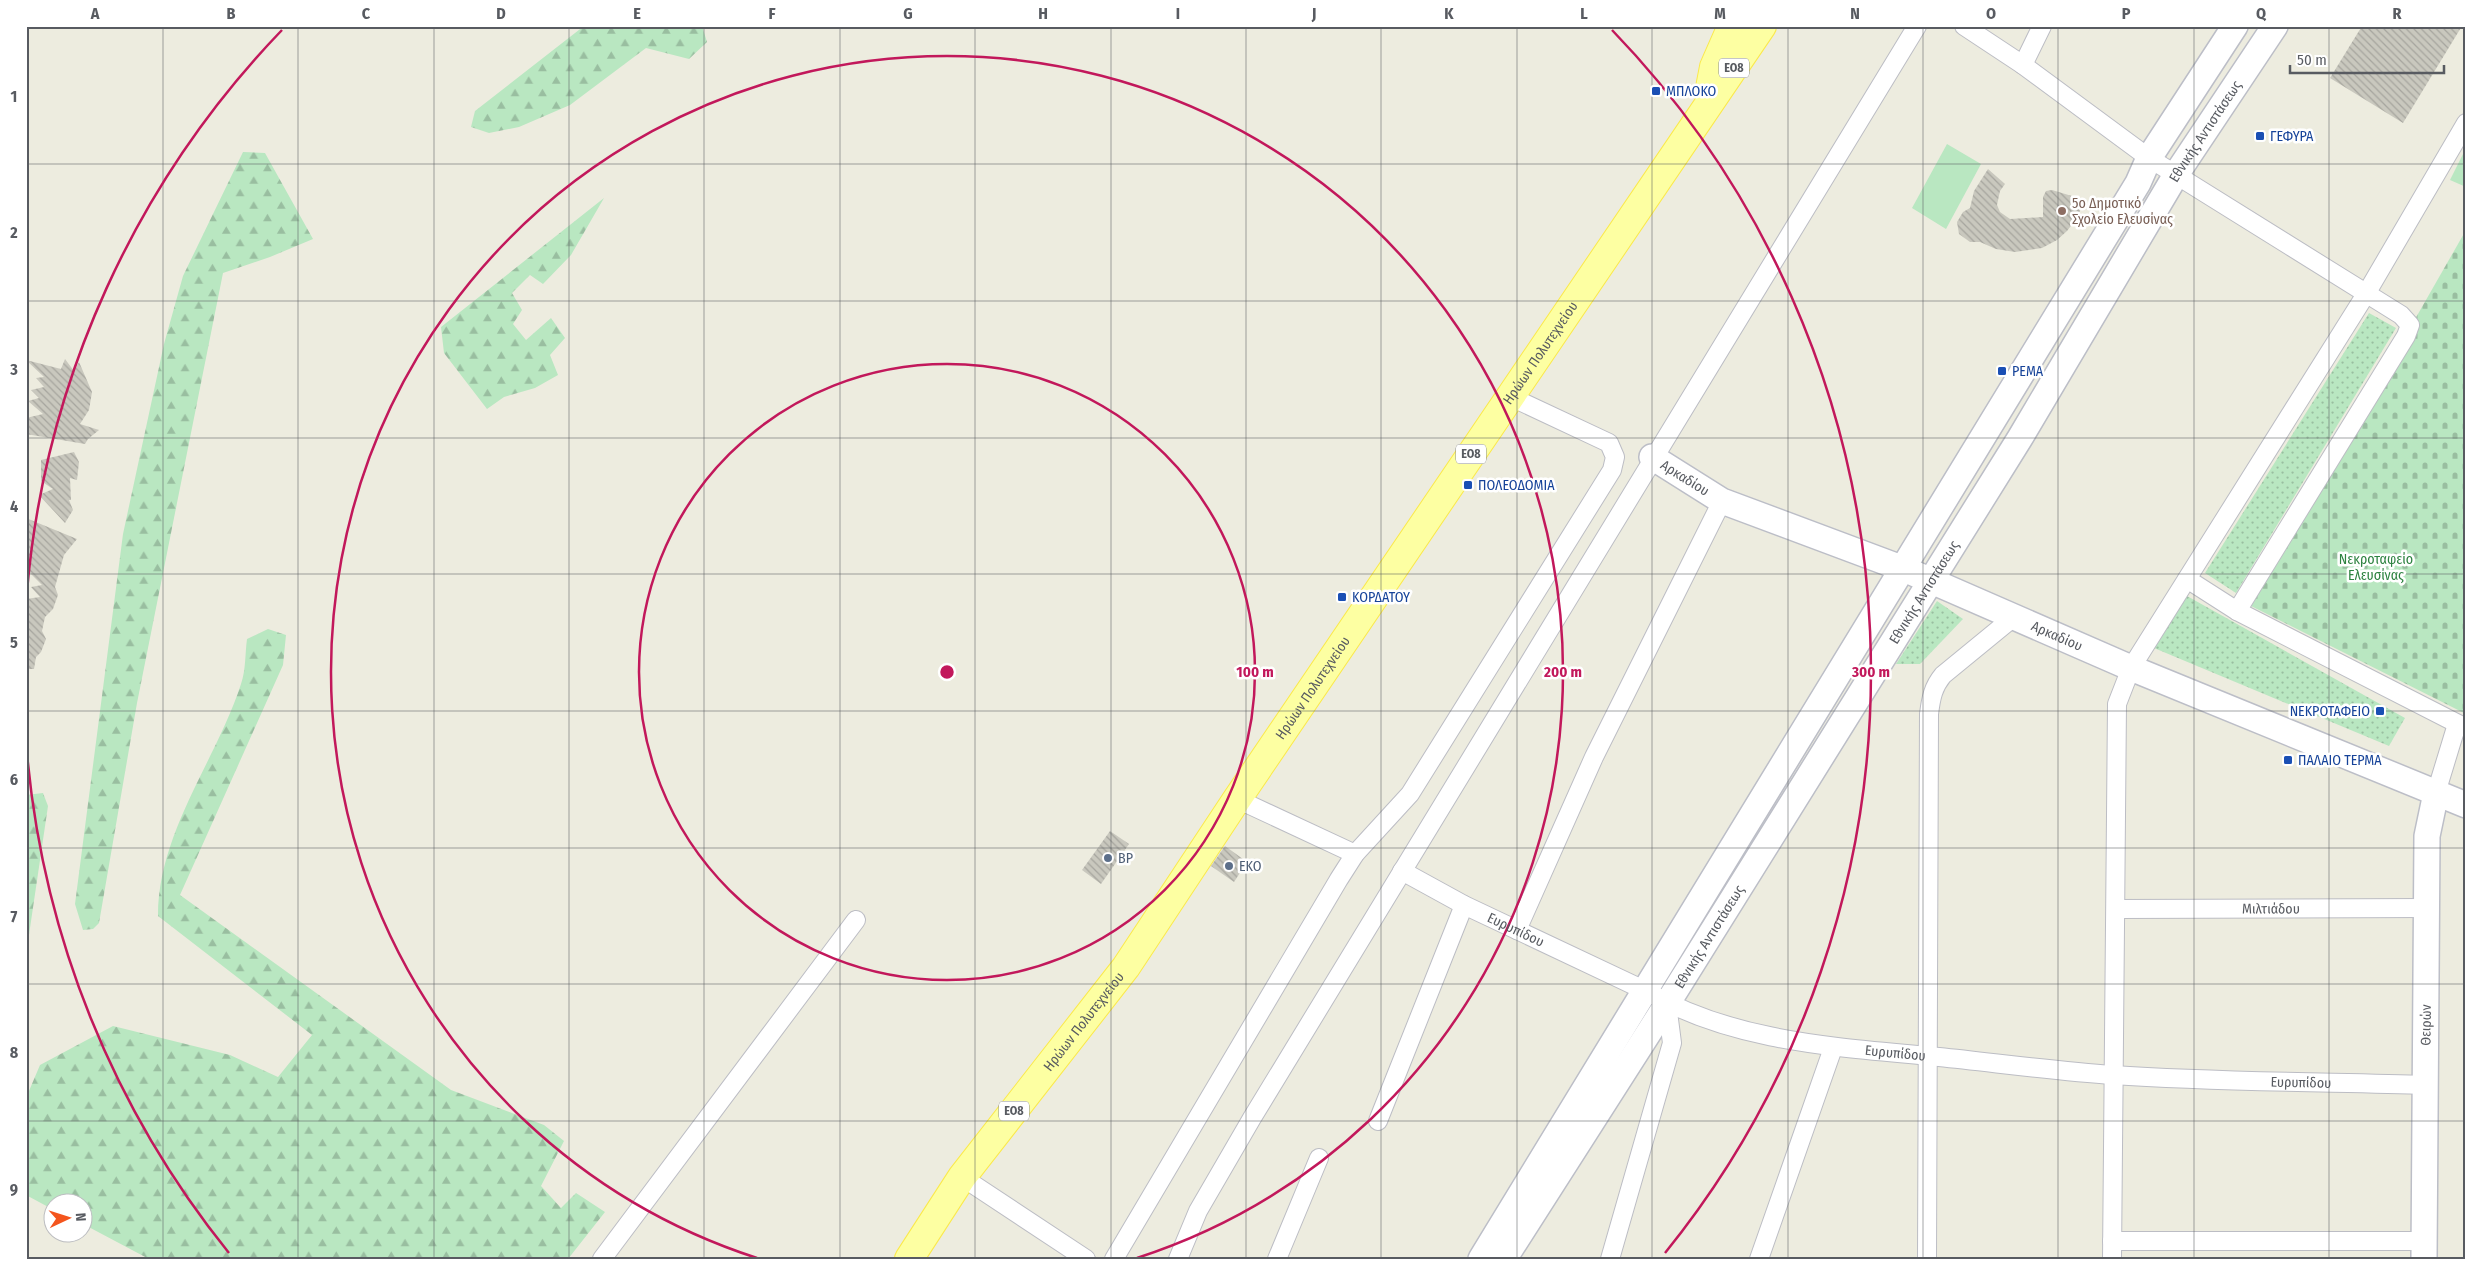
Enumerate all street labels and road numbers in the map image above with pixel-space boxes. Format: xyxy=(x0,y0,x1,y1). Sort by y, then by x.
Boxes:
road number: ΕΟ8 xyxy=(1719,58,1749,78)
street label: Εθνικής Αντιστάσεως xyxy=(2165,77,2245,185)
street label: Ηρώων Πολυτεχνείου xyxy=(1499,298,1581,407)
road number: ΕΟ8 xyxy=(1456,444,1486,464)
street label: Αρκαδίου xyxy=(1658,456,1712,499)
street label: Εθνικής Αντιστάσεως xyxy=(1885,537,1962,647)
street label: Αρκαδίου xyxy=(2029,617,2085,654)
street label: Ηρώων Πολυτεχνείου xyxy=(1272,633,1354,742)
street label: Εθνικής Αντιστάσεως xyxy=(1670,882,1748,991)
street label: Μιλτιάδου xyxy=(2242,900,2300,917)
street label: Ευρυπίδου xyxy=(1485,909,1547,950)
street label: Ηρώων Πολυτεχνείου xyxy=(1040,969,1127,1074)
street label: Θειρών xyxy=(2417,1004,2434,1046)
street label: Ευρυπίδου xyxy=(1864,1041,1926,1064)
street label: Ευρυπίδου xyxy=(2270,1073,2331,1091)
road number: ΕΟ8 xyxy=(999,1102,1029,1120)

